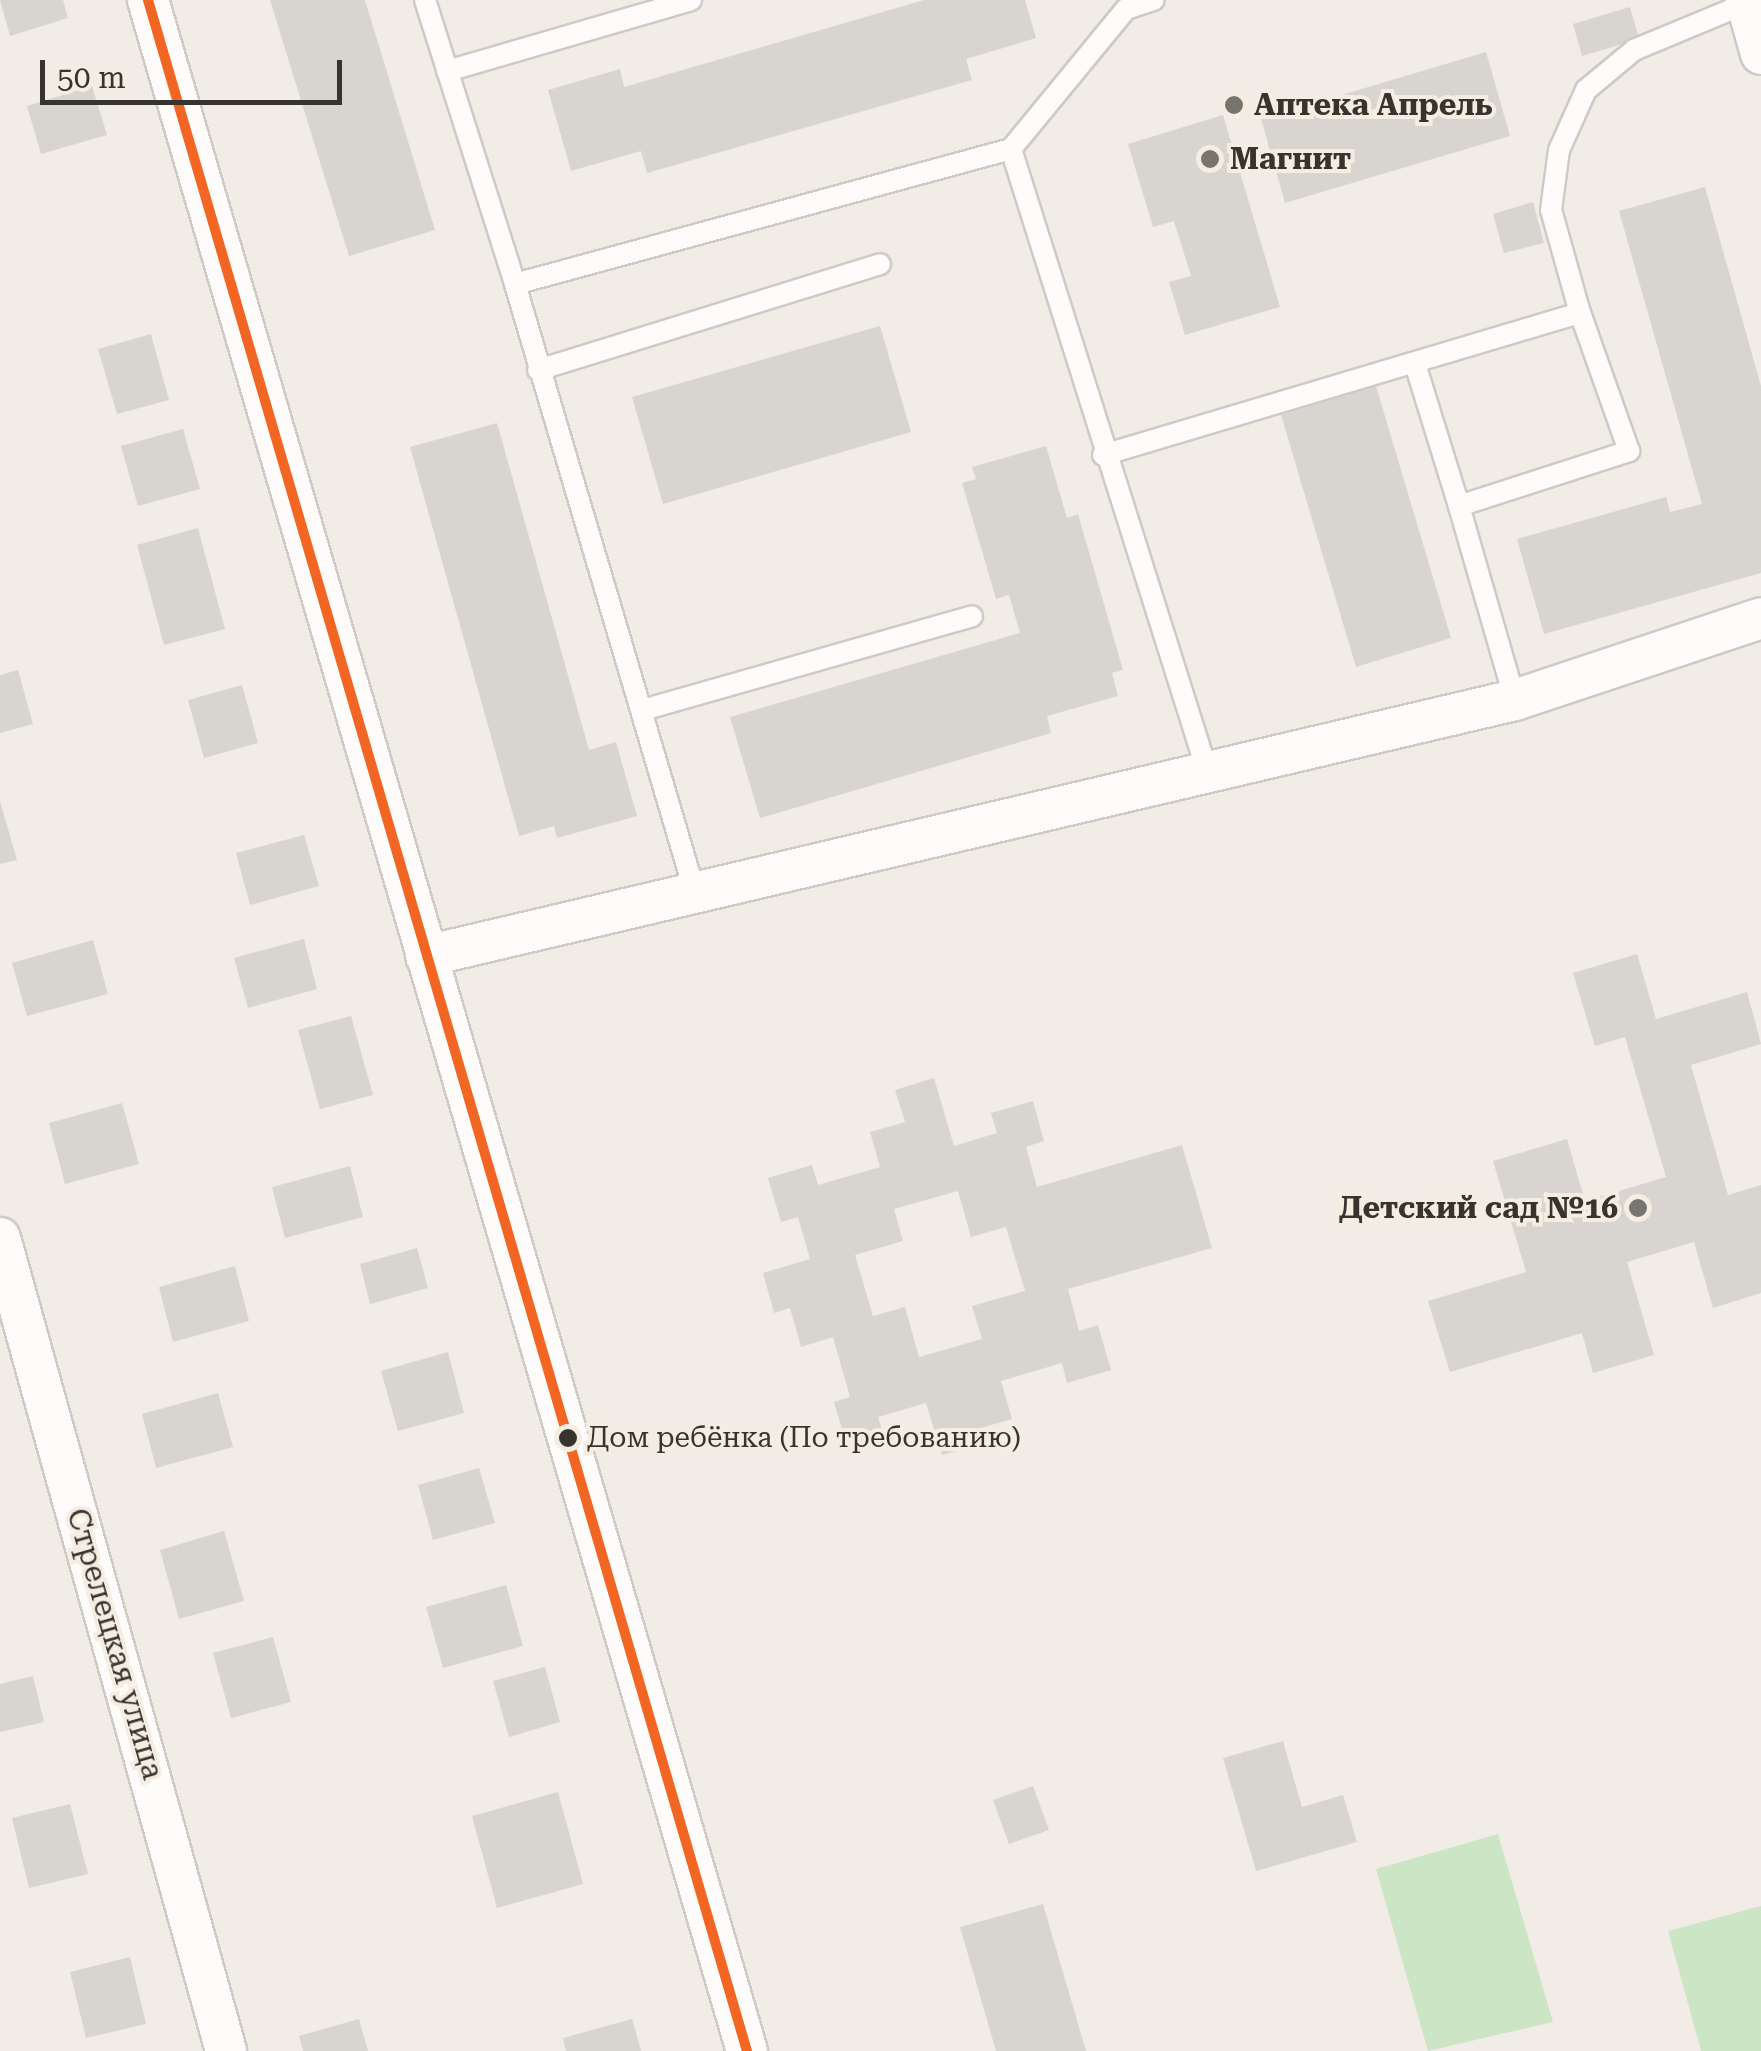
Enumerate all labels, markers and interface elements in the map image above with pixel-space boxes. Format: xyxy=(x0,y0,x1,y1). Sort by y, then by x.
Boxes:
scale bar xyxy=(45,40,348,102)
text: 50 m xyxy=(57,60,126,95)
place label: Аптека Апрель xyxy=(1254,87,1492,123)
marker: Аптека Апрель xyxy=(1223,94,1245,116)
place label: Магнит xyxy=(1230,141,1351,177)
marker: Магнит xyxy=(1199,148,1221,170)
place label: Детский сад №16 xyxy=(1339,1190,1618,1226)
marker: Детский сад №16 xyxy=(1627,1197,1649,1219)
place label: Дом ребёнка (По требованию) xyxy=(587,1421,1021,1455)
marker: Дом ребёнка (По требованию) xyxy=(558,1428,578,1448)
street label: Стрелецкая улица xyxy=(59,1504,171,1784)

